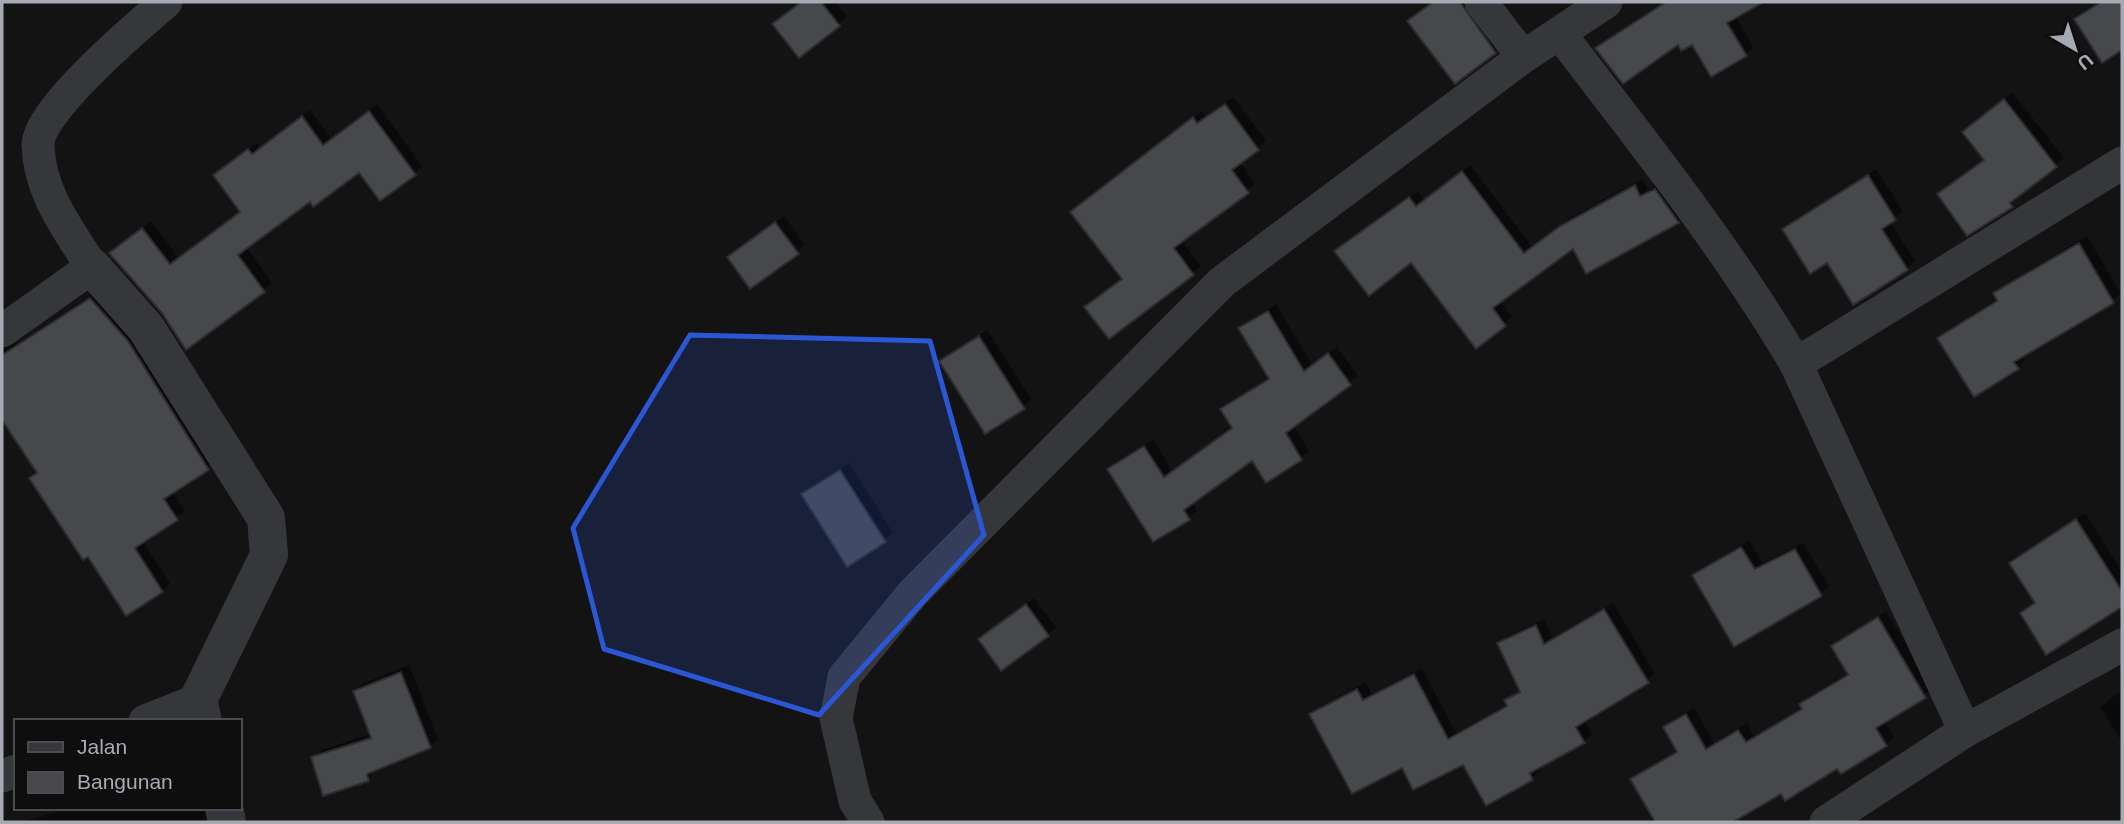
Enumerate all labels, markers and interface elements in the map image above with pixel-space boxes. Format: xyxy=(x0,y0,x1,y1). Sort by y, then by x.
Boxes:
north arrow xyxy=(2040,14,2110,84)
text: U xyxy=(2073,49,2097,74)
legend xyxy=(14,719,242,810)
text: Jalan xyxy=(77,735,127,758)
text: Bangunan xyxy=(77,770,173,793)

